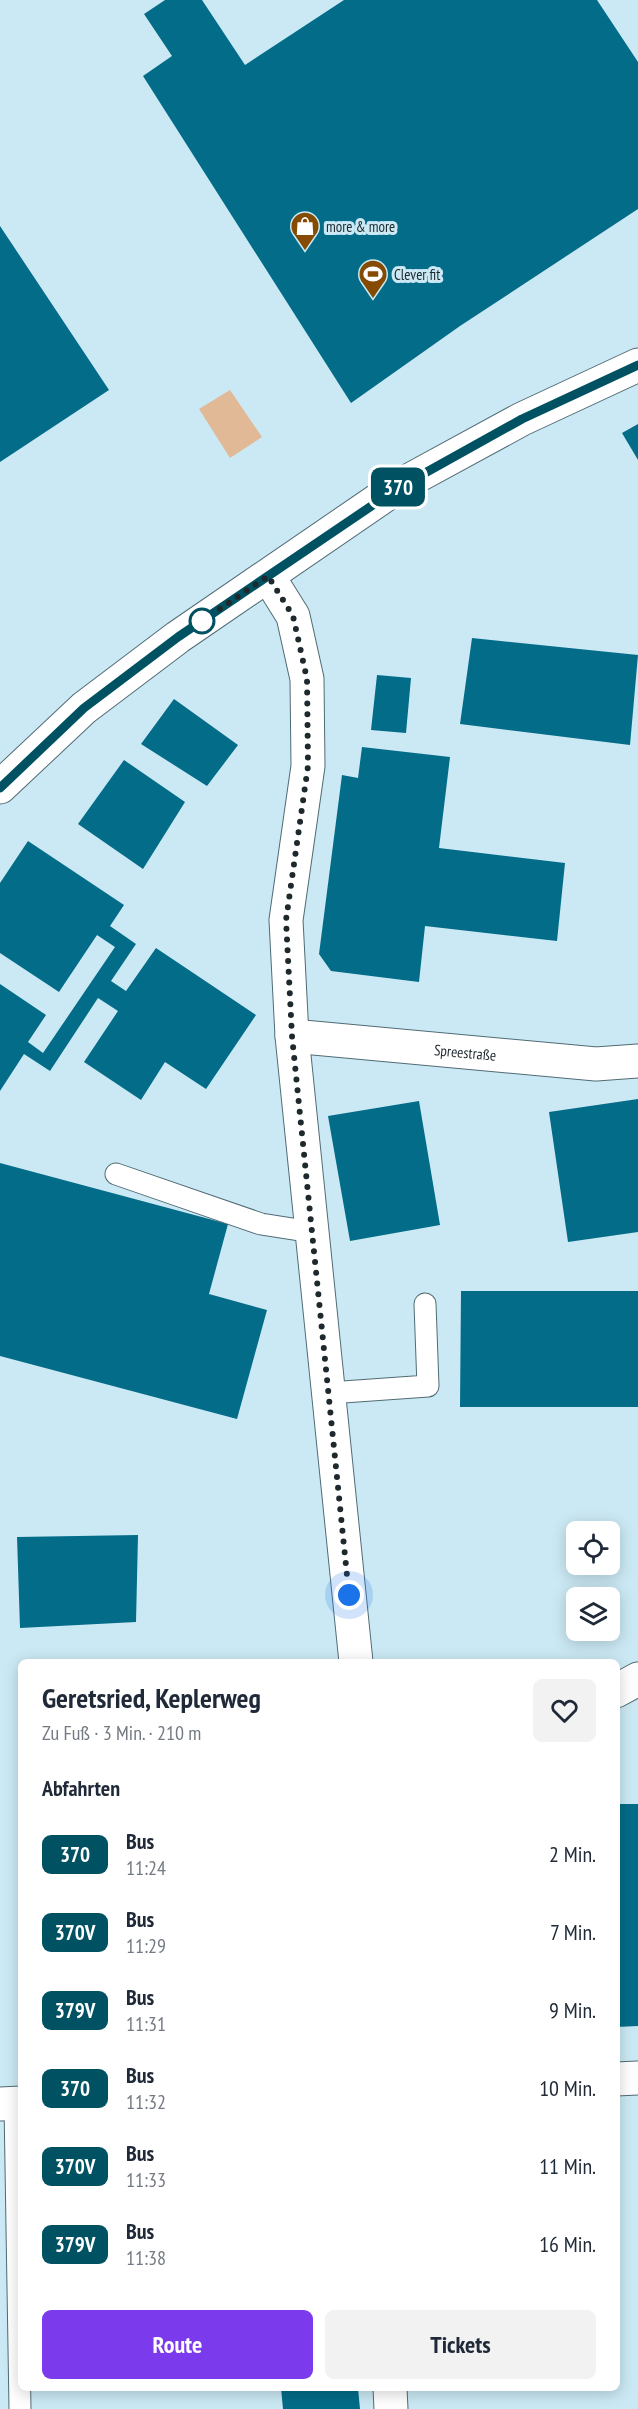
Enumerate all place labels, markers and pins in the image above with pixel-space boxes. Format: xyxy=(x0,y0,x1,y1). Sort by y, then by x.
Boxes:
shop icon: more & more xyxy=(289,210,321,252)
place label: more & more xyxy=(326,217,395,236)
sports icon: Clever fit xyxy=(357,258,389,300)
place label: Clever fit xyxy=(394,265,440,284)
unlabelled marker xyxy=(189,608,215,634)

